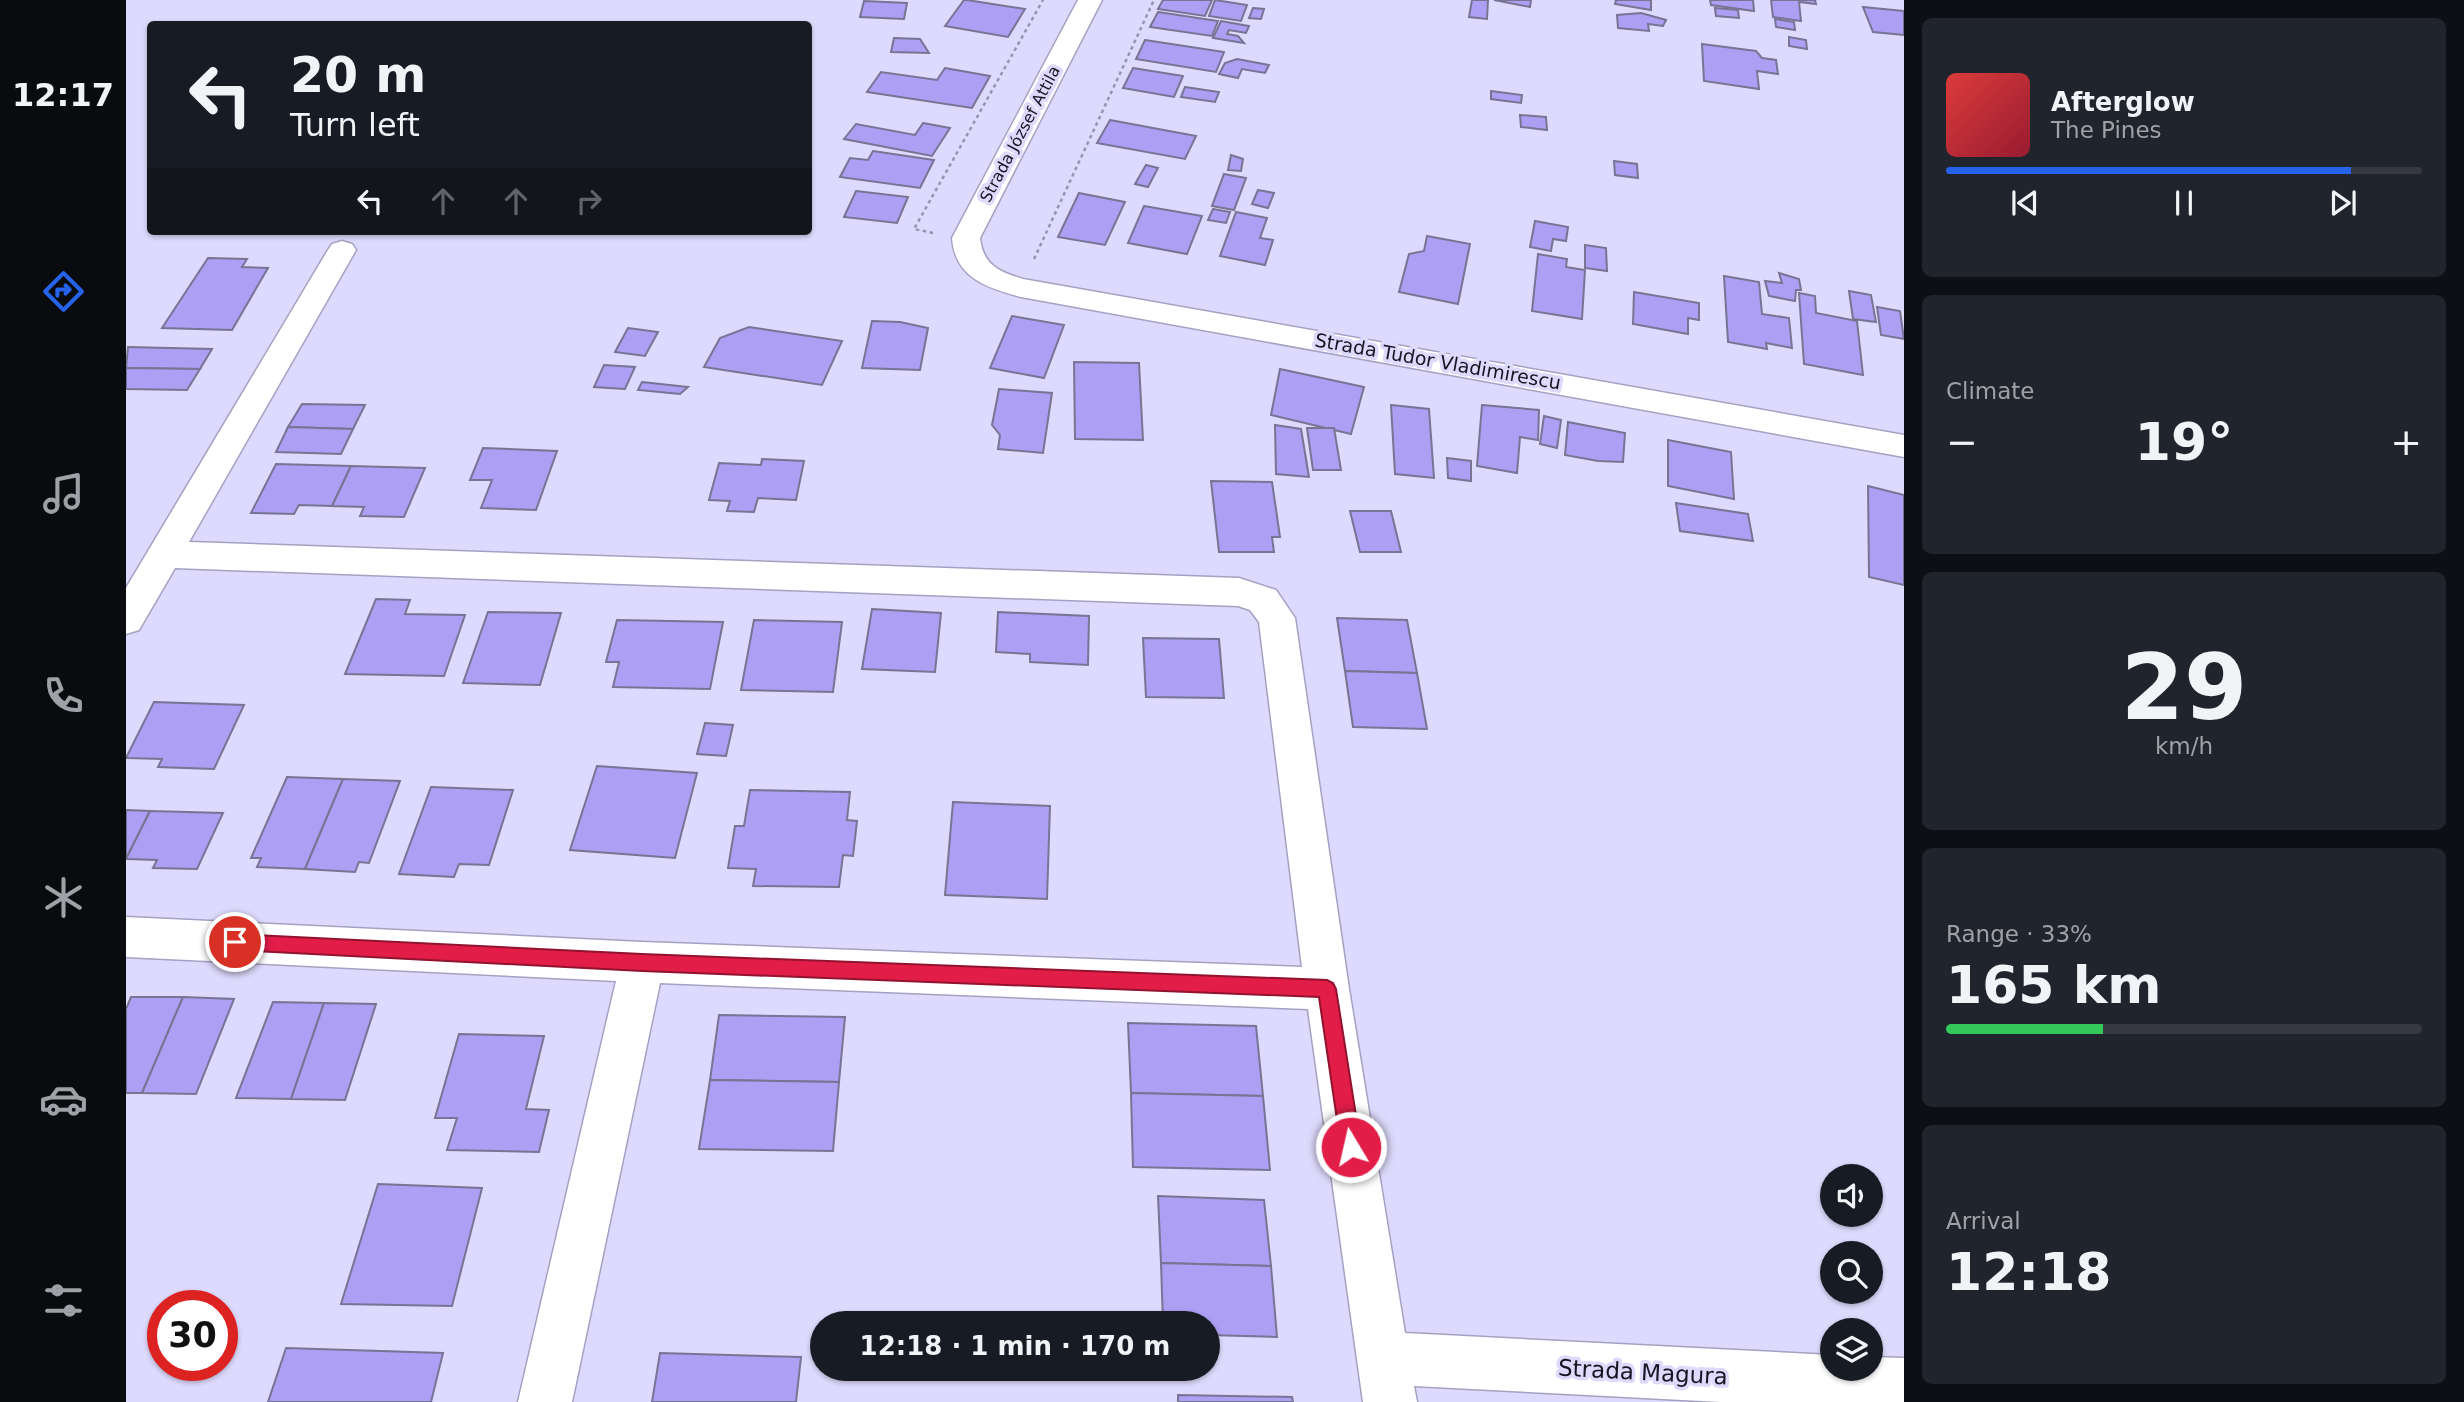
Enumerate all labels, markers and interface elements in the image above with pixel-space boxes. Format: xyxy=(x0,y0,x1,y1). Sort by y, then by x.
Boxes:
text: 20 m xyxy=(290,47,426,104)
icon: left xyxy=(175,49,266,140)
street label: Strada József Attila xyxy=(976,63,1064,205)
text: 12:17 xyxy=(12,76,114,114)
text: Afterglow xyxy=(2051,87,2195,117)
text: Turn left xyxy=(290,106,420,144)
text: The Pines xyxy=(2051,117,2162,143)
icon: left xyxy=(351,182,389,220)
icon: ahead xyxy=(424,182,462,220)
icon: ahead xyxy=(497,182,535,220)
icon: right xyxy=(570,182,608,220)
icon: previous xyxy=(2006,184,2044,222)
icon: pause xyxy=(2165,184,2203,222)
icon: next xyxy=(2324,184,2362,222)
icon: directions xyxy=(39,267,88,316)
street label: Strada Tudor Vladimirescu xyxy=(1313,329,1563,393)
text: Climate xyxy=(1946,378,2035,404)
text: 19° xyxy=(2135,412,2233,472)
text: − xyxy=(1946,420,1978,464)
text: + xyxy=(2390,420,2422,464)
icon: music xyxy=(39,469,88,518)
text: 29 xyxy=(2121,635,2247,740)
icon: phone xyxy=(39,671,88,720)
text: km/h xyxy=(2155,733,2213,759)
icon: climate xyxy=(39,873,88,922)
pin xyxy=(205,912,265,972)
text: Range · 33% xyxy=(1946,921,2092,947)
icon: arrive xyxy=(216,923,254,961)
text: 165 km xyxy=(1946,955,2161,1015)
icon: car xyxy=(39,1075,88,1124)
position arrow xyxy=(1314,1110,1388,1184)
map controls xyxy=(1820,1164,1883,1381)
button: sound xyxy=(1820,1164,1883,1227)
text: Arrival xyxy=(1946,1208,2021,1234)
button: search xyxy=(1820,1241,1883,1304)
text: 12:18 xyxy=(1946,1242,2112,1302)
icon: filters xyxy=(39,1276,88,1325)
speed limit sign: 30 xyxy=(147,1290,238,1381)
button: layers xyxy=(1820,1318,1883,1381)
text: 12:18 · 1 min · 170 m xyxy=(860,1331,1170,1361)
street label: Strada Magura xyxy=(1558,1355,1728,1389)

